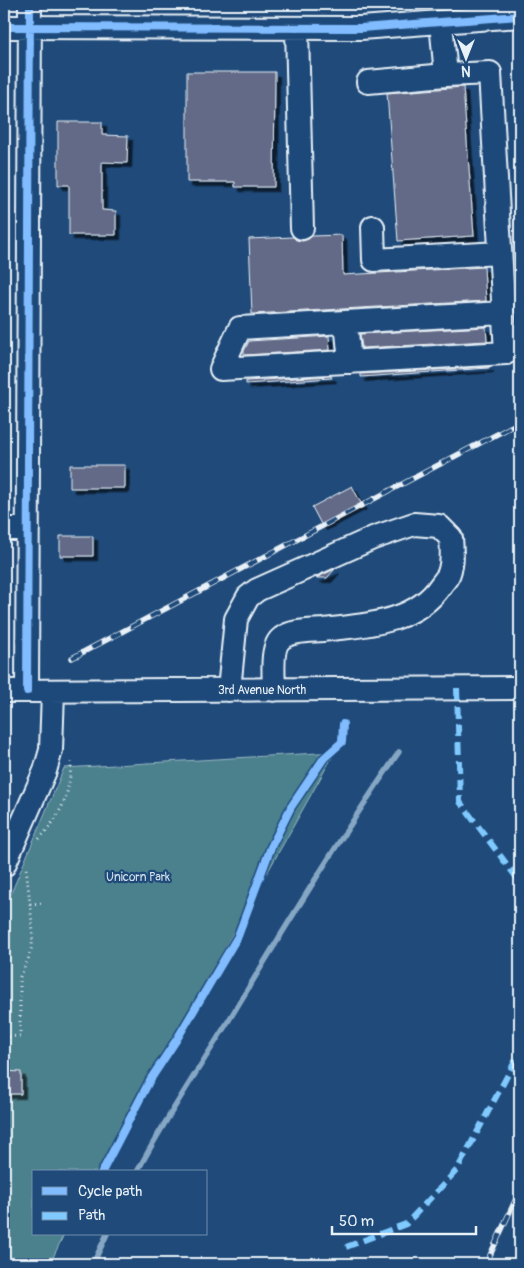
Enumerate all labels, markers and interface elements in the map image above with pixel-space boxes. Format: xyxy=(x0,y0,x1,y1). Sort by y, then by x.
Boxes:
north arrow xyxy=(442,32,492,82)
text: N xyxy=(461,62,471,79)
street label: 3rd Avenue North xyxy=(218,683,306,698)
park label: Unicorn Park xyxy=(106,870,170,885)
legend xyxy=(32,1170,208,1236)
text: Cycle path xyxy=(78,1182,142,1201)
scale bar xyxy=(332,1203,475,1235)
text: Path xyxy=(78,1206,105,1225)
text: 50 m xyxy=(339,1212,374,1231)

